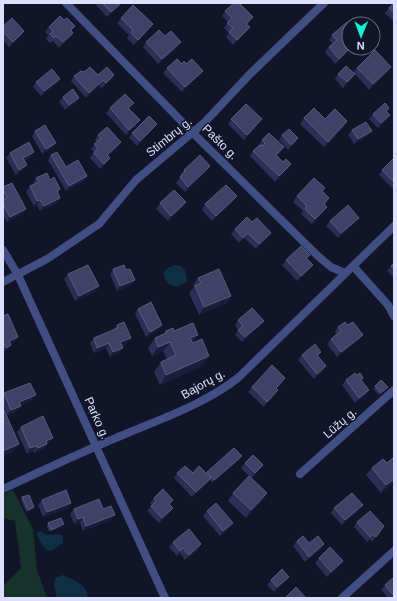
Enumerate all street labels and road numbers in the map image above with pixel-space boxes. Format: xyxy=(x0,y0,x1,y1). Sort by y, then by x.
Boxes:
street label: Stimbrų g. xyxy=(143,114,195,160)
street label: Pašto g. xyxy=(199,121,241,163)
street label: Bajorų g. xyxy=(179,366,227,402)
street label: Parko g. xyxy=(82,395,112,441)
street label: Lūžų g. xyxy=(321,405,359,441)

